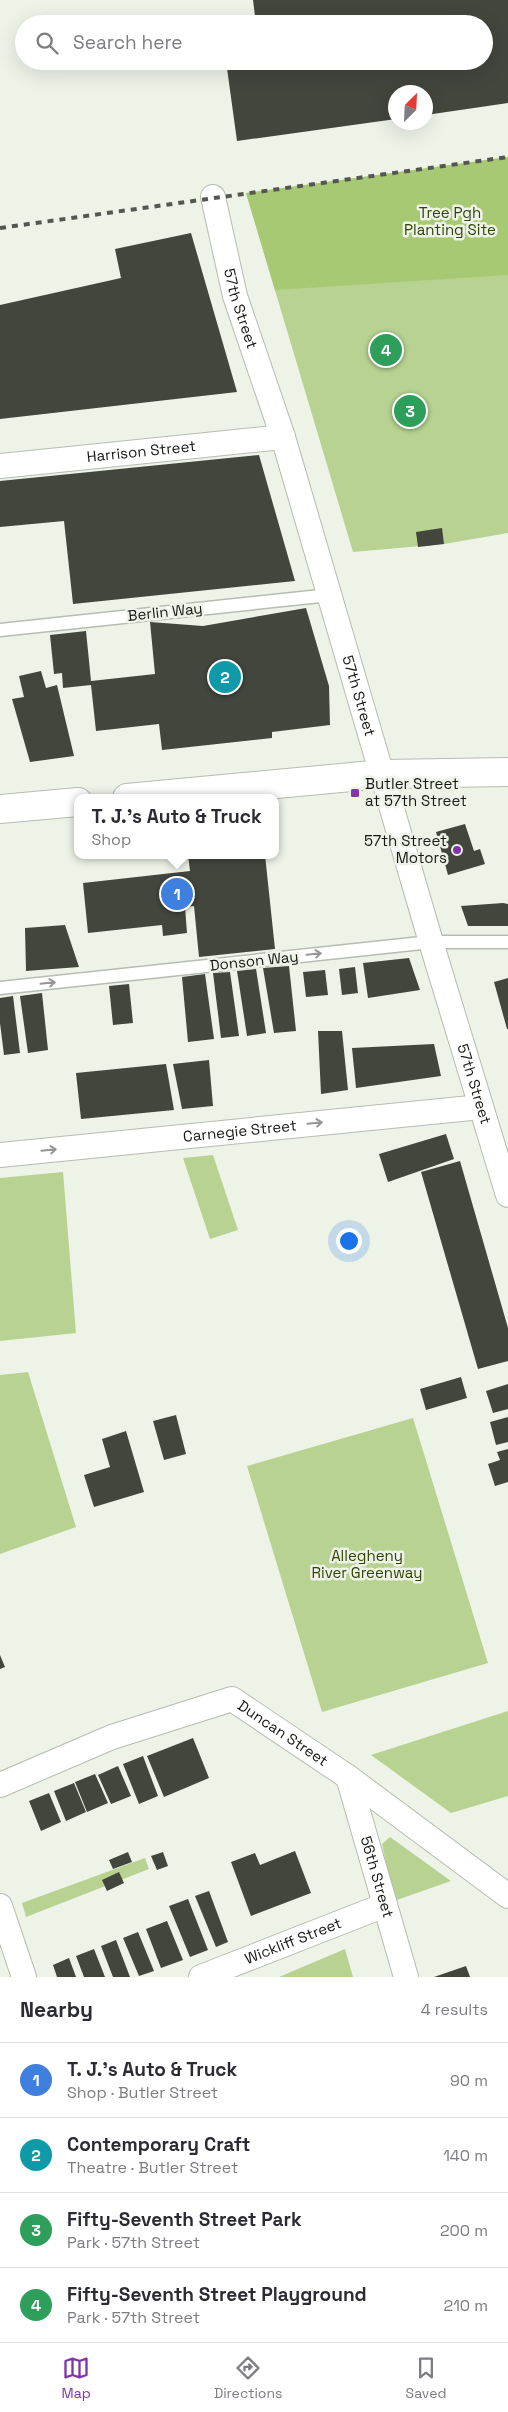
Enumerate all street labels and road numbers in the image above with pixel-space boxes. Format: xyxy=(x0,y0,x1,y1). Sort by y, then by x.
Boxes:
street label: 57th Street xyxy=(220,267,262,351)
street label: Harrison Street xyxy=(86,436,197,466)
street label: Berlin Way xyxy=(126,598,203,625)
street label: 57th Street xyxy=(339,653,380,738)
street label: Donson Way xyxy=(209,946,299,975)
street label: 57th Street xyxy=(453,1041,496,1126)
street label: Carnegie Street xyxy=(182,1115,298,1146)
street label: Duncan Street xyxy=(234,1696,332,1770)
street label: 56th Street xyxy=(357,1834,398,1920)
street label: Wickliff Street xyxy=(242,1913,344,1968)

